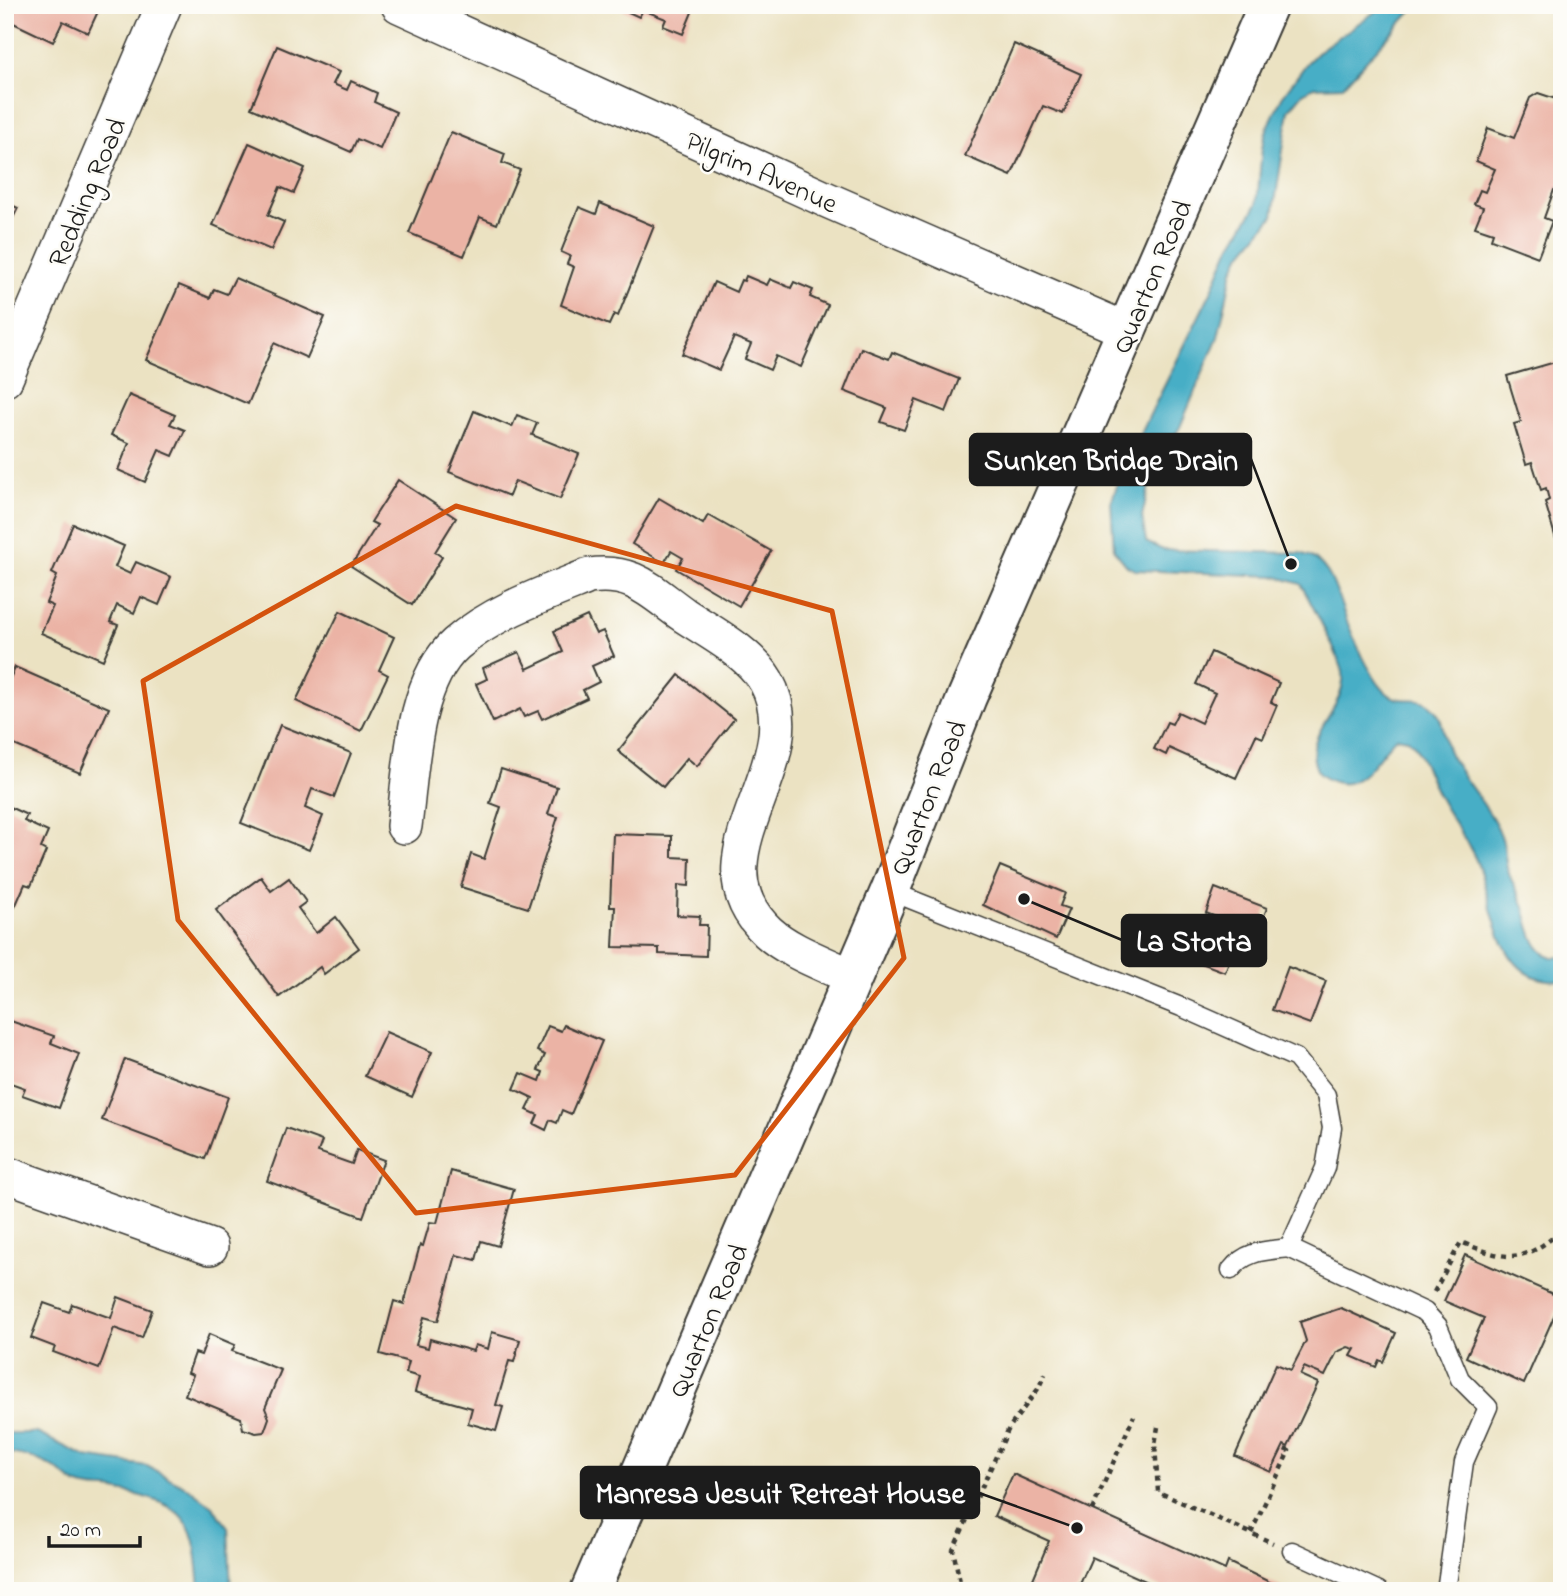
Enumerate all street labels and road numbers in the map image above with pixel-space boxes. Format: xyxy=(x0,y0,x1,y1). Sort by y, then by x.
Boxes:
street label: Redding Road xyxy=(39,112,139,274)
street label: Pilgrim Avenue xyxy=(678,122,844,226)
street label: Quarton Road xyxy=(1103,194,1205,361)
street label: Quarton Road xyxy=(881,715,980,882)
street label: Quarton Road xyxy=(659,1238,761,1405)

